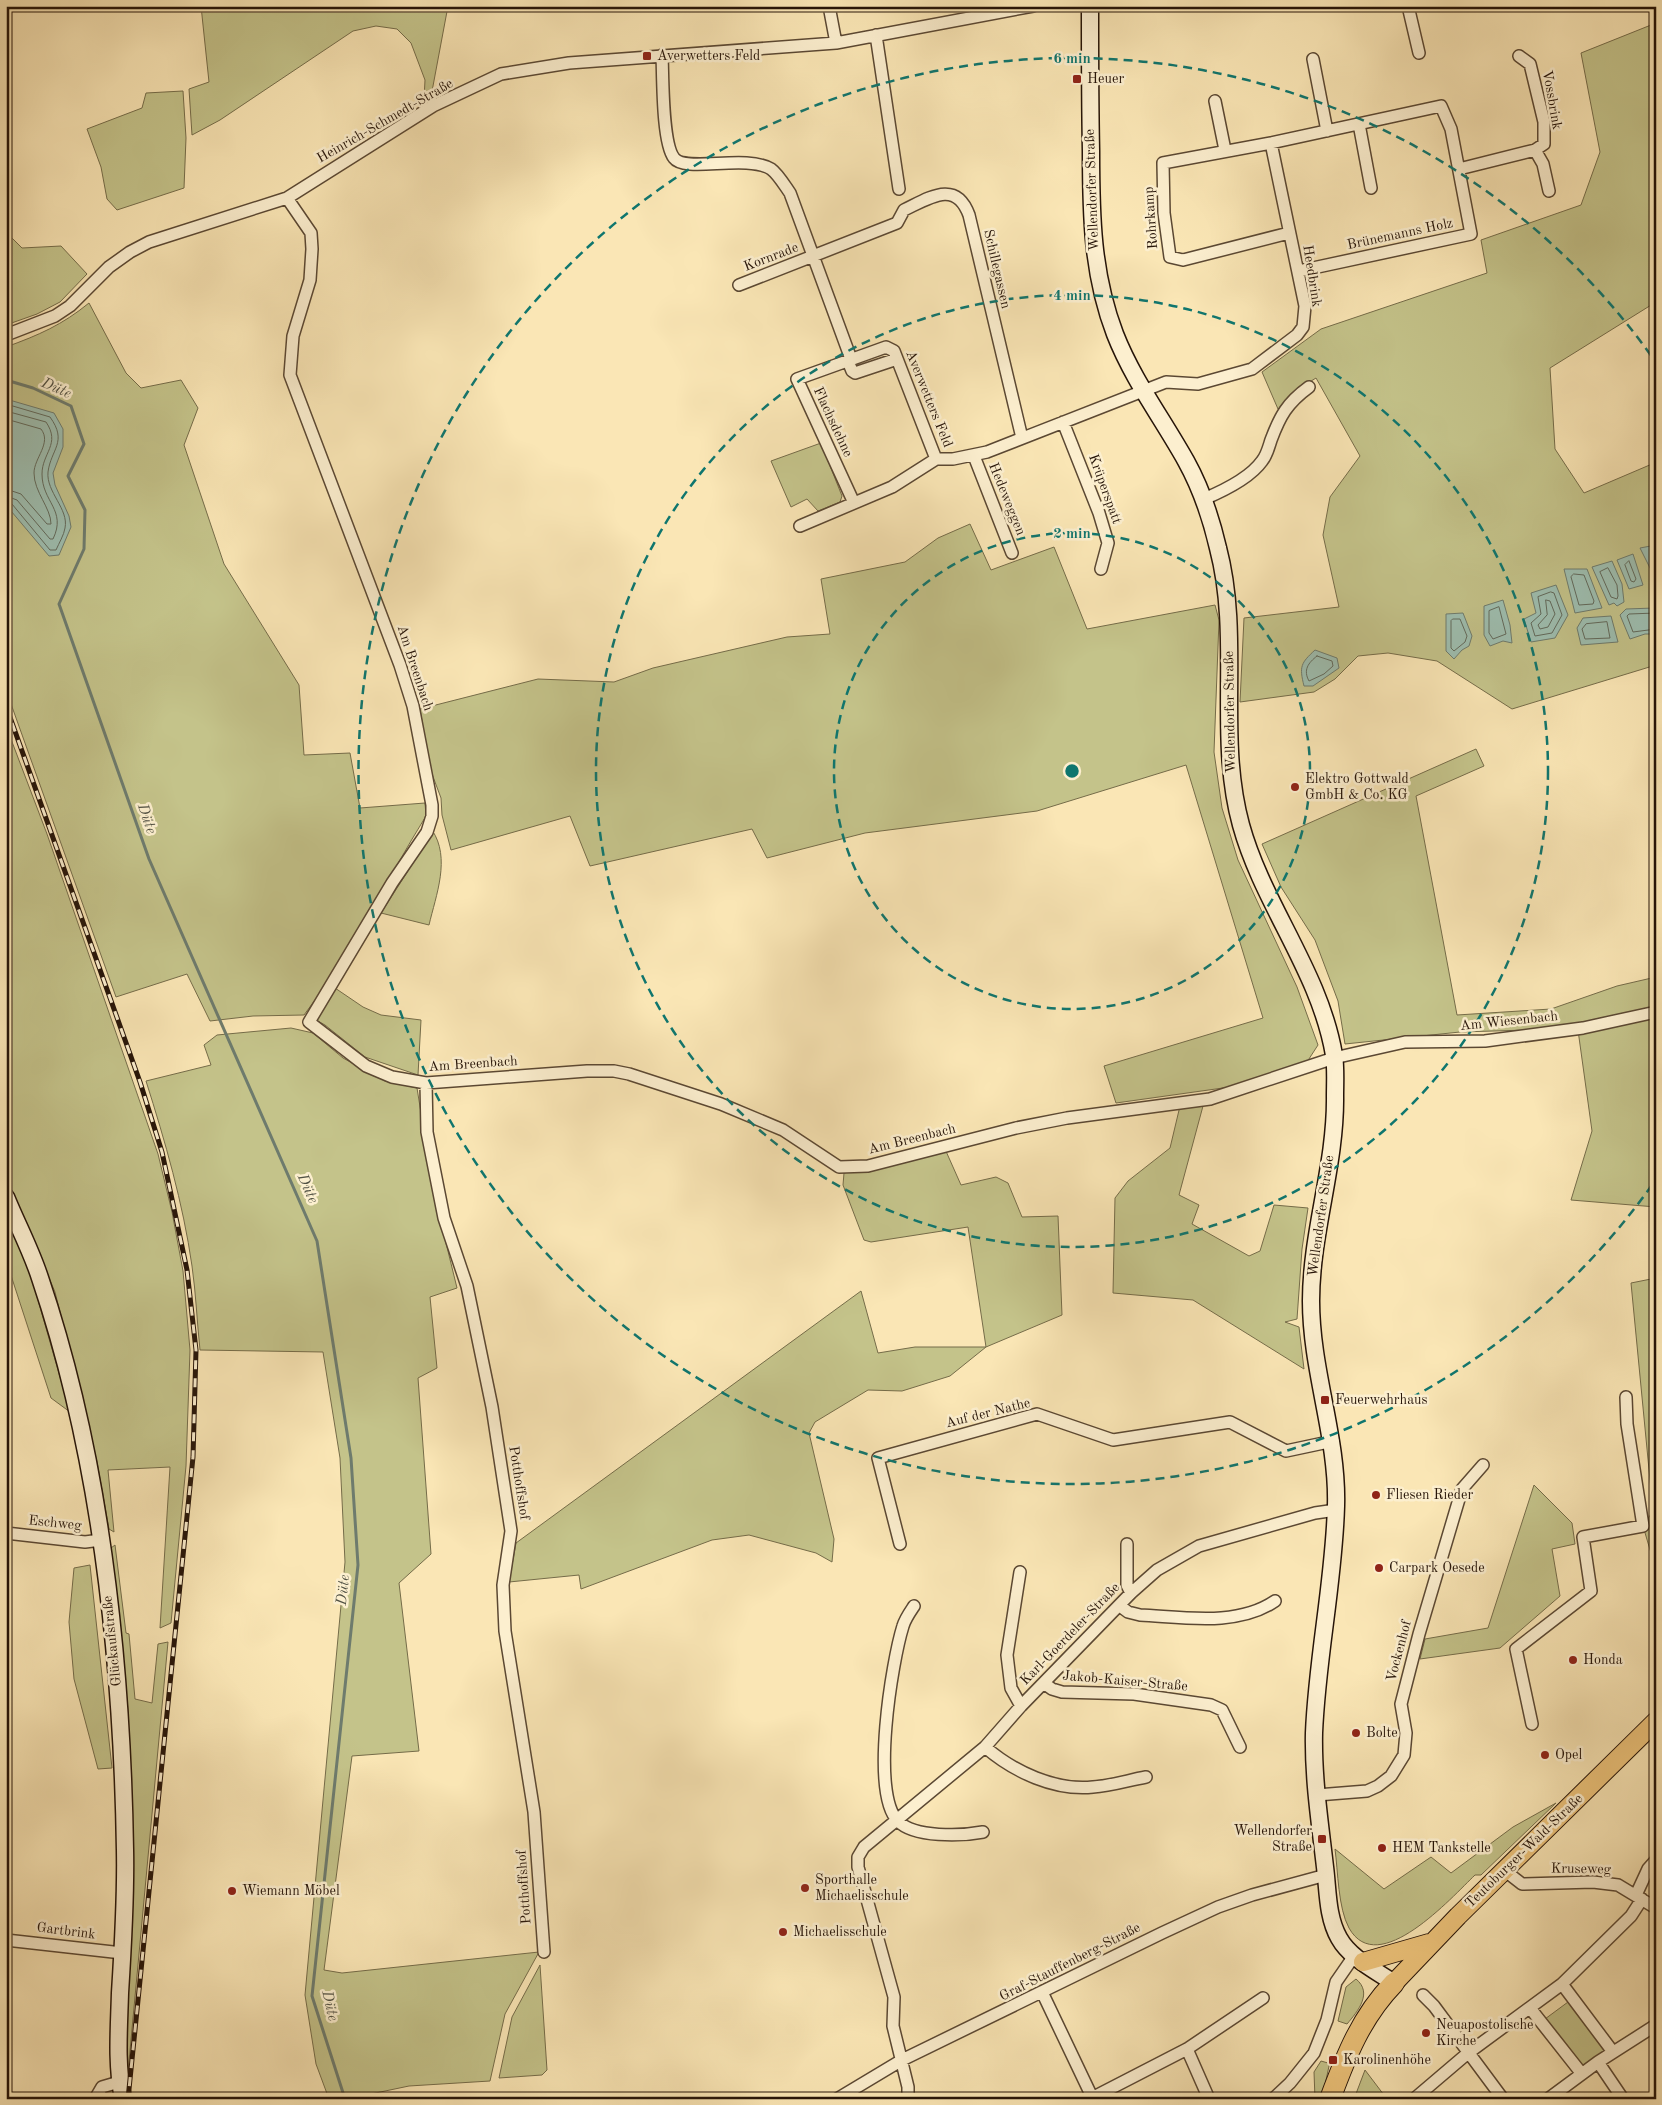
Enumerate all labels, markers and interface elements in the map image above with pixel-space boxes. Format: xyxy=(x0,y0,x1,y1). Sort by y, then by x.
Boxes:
place label: Averwetters Feld xyxy=(657,49,760,63)
marker: Averwetters Feld xyxy=(641,50,653,62)
text: 6 min xyxy=(1053,52,1091,67)
street label: Vossbrink xyxy=(1540,69,1564,131)
place label: Heuer xyxy=(1087,72,1124,86)
marker: Heuer xyxy=(1071,73,1083,85)
street label: Heinrich-Schmedt-Straße xyxy=(315,76,455,166)
street label: Wellendorfer Straße xyxy=(1083,129,1101,251)
street label: Rohrkamp xyxy=(1142,186,1160,250)
street label: Brünemanns Holz xyxy=(1346,216,1454,252)
street label: Schillegassen xyxy=(981,228,1013,310)
street label: Kornrade xyxy=(742,240,800,274)
street label: Heedbrink xyxy=(1300,244,1324,308)
text: 4 min xyxy=(1053,289,1091,304)
street label: Averwetters Feld xyxy=(903,348,955,450)
water label: Düte xyxy=(38,375,73,402)
street label: Flachsdehne xyxy=(811,385,855,459)
street label: Krüperspatt xyxy=(1086,452,1124,526)
street label: Hedeweggen xyxy=(986,461,1028,538)
text: 2 min xyxy=(1053,527,1091,542)
street label: Am Breenbach xyxy=(395,623,436,713)
street label: Wellendorfer Straße xyxy=(1222,651,1238,773)
centre of rings xyxy=(1063,762,1081,780)
place label: Elektro Gottwald GmbH & Co. KG xyxy=(1305,772,1409,802)
marker: Elektro Gottwald GmbH & Co. KG xyxy=(1289,781,1301,793)
water label: Düte xyxy=(134,801,158,836)
street label: Am Wiesenbach xyxy=(1459,1009,1559,1033)
street label: Am Breenbach xyxy=(428,1054,518,1074)
street label: Am Breenbach xyxy=(867,1121,957,1157)
street label: Wellendorfer Straße xyxy=(1306,1154,1336,1278)
water label: Düte xyxy=(293,1171,320,1206)
place label: Feuerwehrhaus xyxy=(1335,1393,1428,1407)
marker: Feuerwehrhaus xyxy=(1319,1394,1331,1406)
street label: Auf der Nathe xyxy=(944,1396,1032,1430)
street label: Potthoffshof xyxy=(506,1445,532,1522)
place label: Fliesen Rieder xyxy=(1386,1488,1473,1502)
marker: Fliesen Rieder xyxy=(1370,1489,1382,1501)
street label: Eschweg xyxy=(28,1513,83,1533)
place label: Carpark Oesede xyxy=(1389,1561,1485,1575)
marker: Carpark Oesede xyxy=(1373,1562,1385,1574)
water label: Düte xyxy=(335,1574,353,1607)
street label: Karl-Goerdeler-Straße xyxy=(1018,1580,1122,1688)
street label: Glückaufstraße xyxy=(100,1595,124,1687)
street label: Vockenhof xyxy=(1384,1617,1414,1683)
place label: Honda xyxy=(1583,1653,1623,1667)
marker: Honda xyxy=(1567,1654,1579,1666)
street label: Jakob-Kaiser-Straße xyxy=(1062,1669,1188,1693)
place label: Bolte xyxy=(1366,1726,1398,1740)
marker: Bolte xyxy=(1350,1727,1362,1739)
place label: Opel xyxy=(1555,1748,1582,1762)
marker: Opel xyxy=(1539,1749,1551,1761)
street label: Teutoburger-Wald-Straße xyxy=(1463,1791,1585,1911)
place label: Wellendorfer Straße xyxy=(1234,1824,1312,1854)
marker: Wellendorfer Straße xyxy=(1316,1833,1328,1845)
place label: HEM Tankstelle xyxy=(1392,1841,1491,1855)
marker: HEM Tankstelle xyxy=(1376,1842,1388,1854)
street label: Potthoffshof xyxy=(514,1848,534,1925)
street label: Kruseweg xyxy=(1551,1861,1612,1877)
place label: Sporthalle Michaelisschule xyxy=(815,1873,909,1903)
marker: Sporthalle Michaelisschule xyxy=(799,1882,811,1894)
place label: Wiemann Möbel xyxy=(242,1884,340,1898)
marker: Wiemann Möbel xyxy=(226,1885,238,1897)
street label: Gartbrink xyxy=(36,1920,96,1942)
street label: Graf-Stauffenberg-Straße xyxy=(997,1920,1143,2004)
place label: Michaelisschule xyxy=(793,1925,887,1939)
marker: Michaelisschule xyxy=(777,1926,789,1938)
water label: Düte xyxy=(318,1988,340,2023)
place label: Neuapostolische Kirche xyxy=(1436,2018,1534,2048)
marker: Neuapostolische Kirche xyxy=(1420,2027,1432,2039)
place label: Karolinenhöhe xyxy=(1343,2053,1431,2067)
marker: Karolinenhöhe xyxy=(1327,2054,1339,2066)

